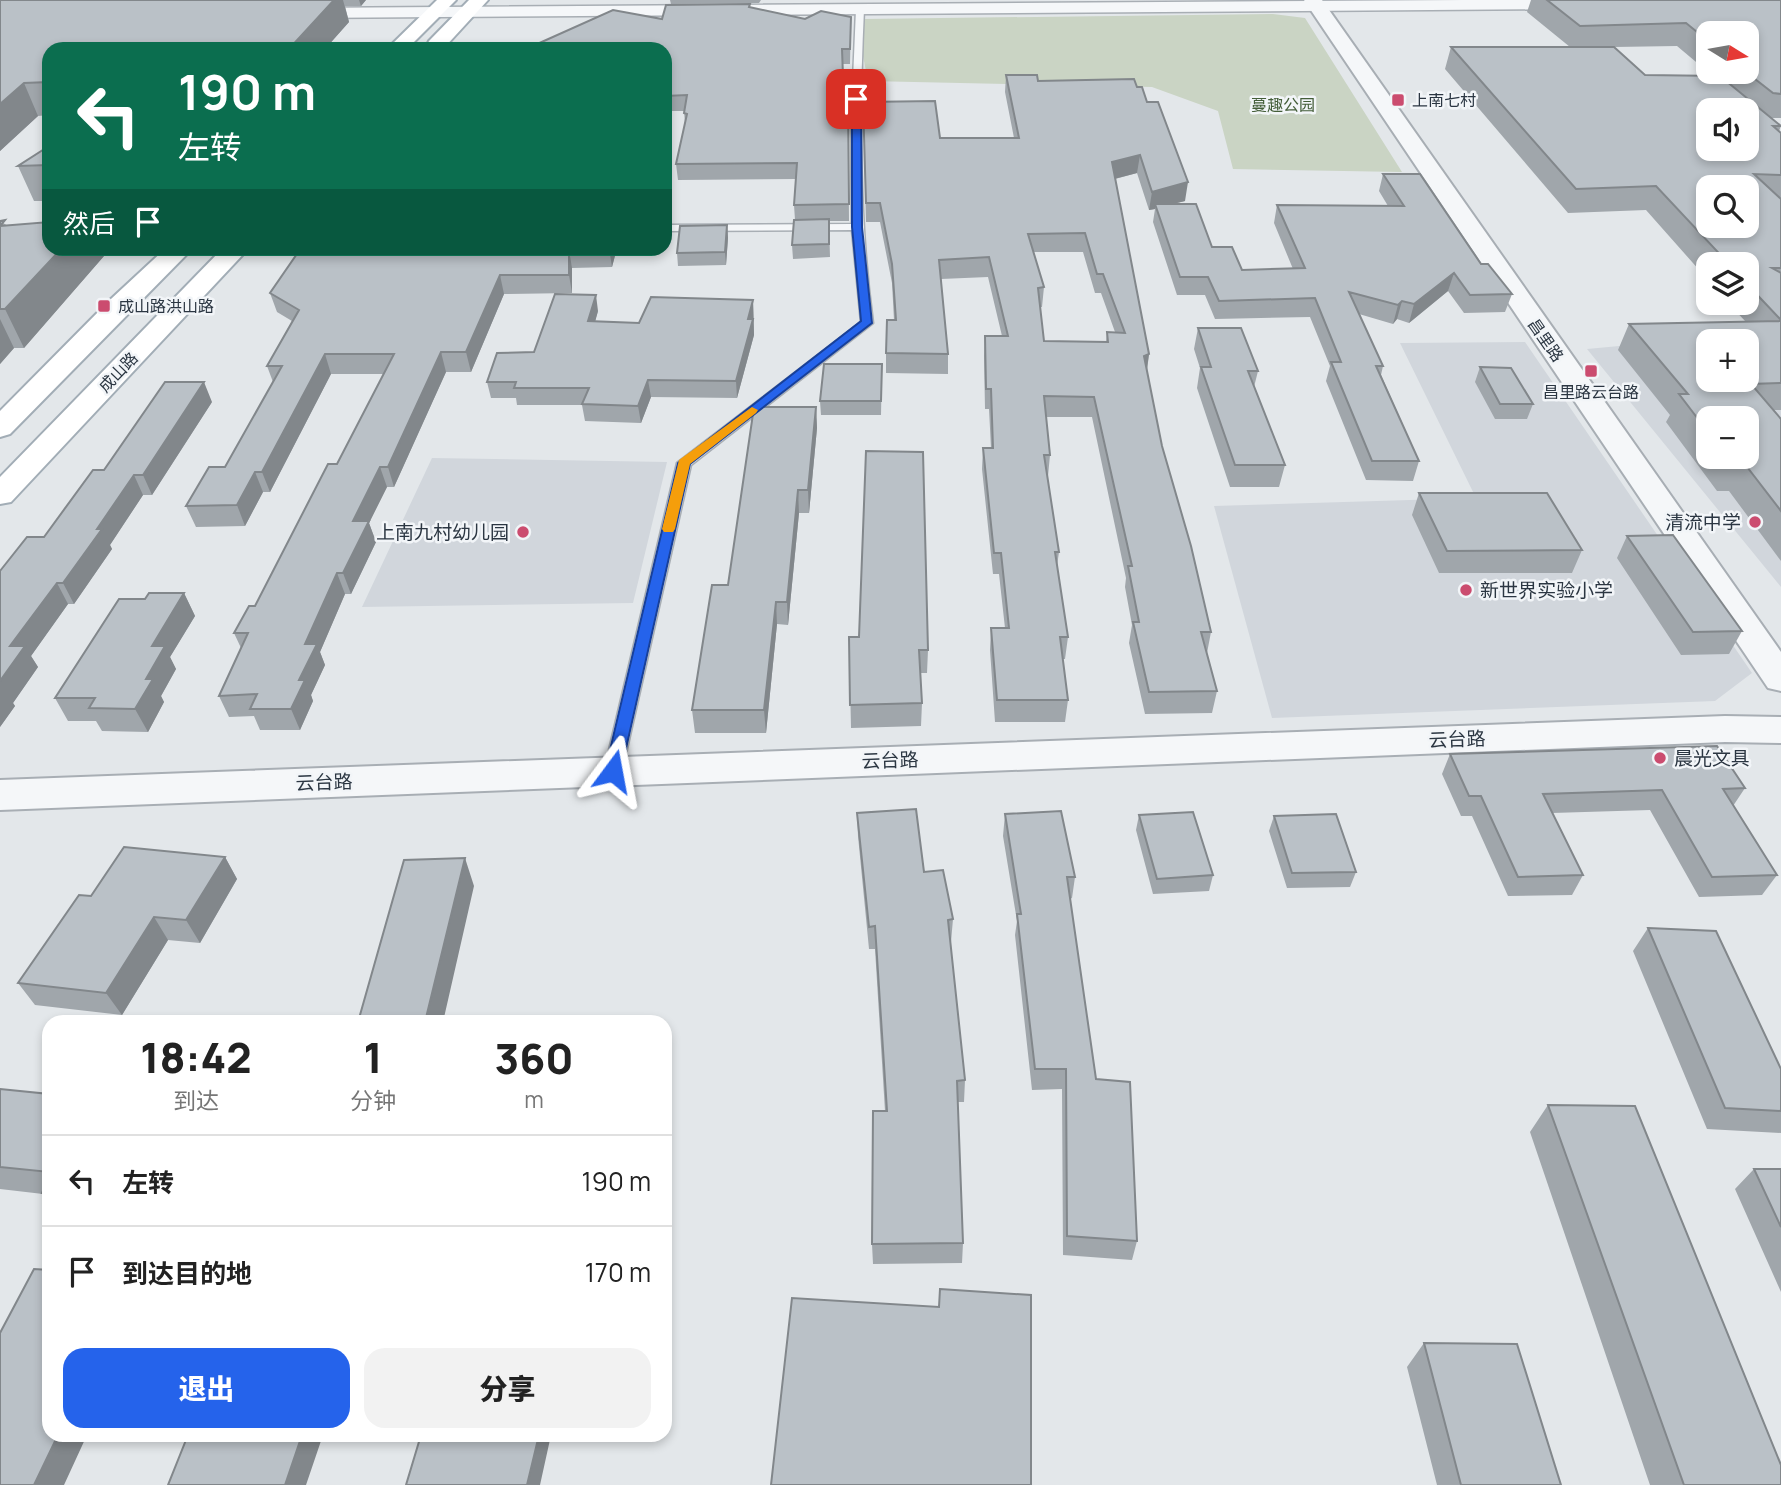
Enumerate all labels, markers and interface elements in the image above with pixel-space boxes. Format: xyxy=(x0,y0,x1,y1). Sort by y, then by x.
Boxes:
north arrow xyxy=(1696,21,1759,84)
map controls xyxy=(1696,21,1759,469)
text: 190 m xyxy=(178,58,316,125)
pin xyxy=(826,69,886,129)
icon: left xyxy=(63,70,154,161)
icon: arrive xyxy=(837,80,875,118)
place label: 上南七村 xyxy=(1412,89,1476,111)
marker: 上南七村 xyxy=(1390,92,1406,108)
park label: 蔓趣公园 xyxy=(1251,94,1315,116)
button: sound xyxy=(1696,98,1759,161)
text: 左转 xyxy=(178,125,242,169)
button: search xyxy=(1696,175,1759,238)
icon: arrive xyxy=(129,203,167,241)
text: 然后 xyxy=(63,205,115,241)
button: layers xyxy=(1696,252,1759,315)
place label: 成山路洪山路 xyxy=(118,295,214,317)
marker: 成山路洪山路 xyxy=(96,298,112,314)
street label: 昌里路 xyxy=(1523,314,1569,366)
button: + xyxy=(1696,329,1759,392)
street label: 成山路 xyxy=(93,347,143,397)
marker: 昌里路云台路 xyxy=(1583,363,1599,379)
place label: 昌里路云台路 xyxy=(1543,381,1639,403)
button: − xyxy=(1696,406,1759,469)
place label: 清流中学 xyxy=(1665,509,1741,535)
marker: 清流中学 xyxy=(1747,514,1763,530)
place label: 上南九村幼儿园 xyxy=(376,519,509,545)
marker: 上南九村幼儿园 xyxy=(515,524,531,540)
place label: 新世界实验小学 xyxy=(1480,577,1613,603)
marker: 新世界实验小学 xyxy=(1458,582,1474,598)
street label: 云台路 xyxy=(1428,725,1486,753)
position arrow xyxy=(576,734,650,808)
place label: 晨光文具 xyxy=(1674,745,1750,771)
street label: 云台路 xyxy=(861,746,919,774)
marker: 晨光文具 xyxy=(1652,750,1668,766)
street label: 云台路 xyxy=(295,768,353,796)
text: 18:42 xyxy=(140,1028,252,1086)
text: 1 xyxy=(364,1028,383,1086)
text: 360 xyxy=(494,1029,574,1087)
text: m xyxy=(524,1083,544,1115)
text: 到达 xyxy=(173,1084,219,1116)
text: 分钟 xyxy=(350,1084,396,1116)
icon: left xyxy=(63,1162,101,1200)
text: 190 m xyxy=(582,1163,651,1199)
text: 左转 xyxy=(122,1164,174,1200)
icon: arrive xyxy=(63,1253,101,1291)
text: 170 m xyxy=(585,1254,651,1290)
text: 到达目的地 xyxy=(122,1255,252,1291)
button: 退出 xyxy=(63,1348,350,1428)
button: 分享 xyxy=(364,1348,651,1428)

